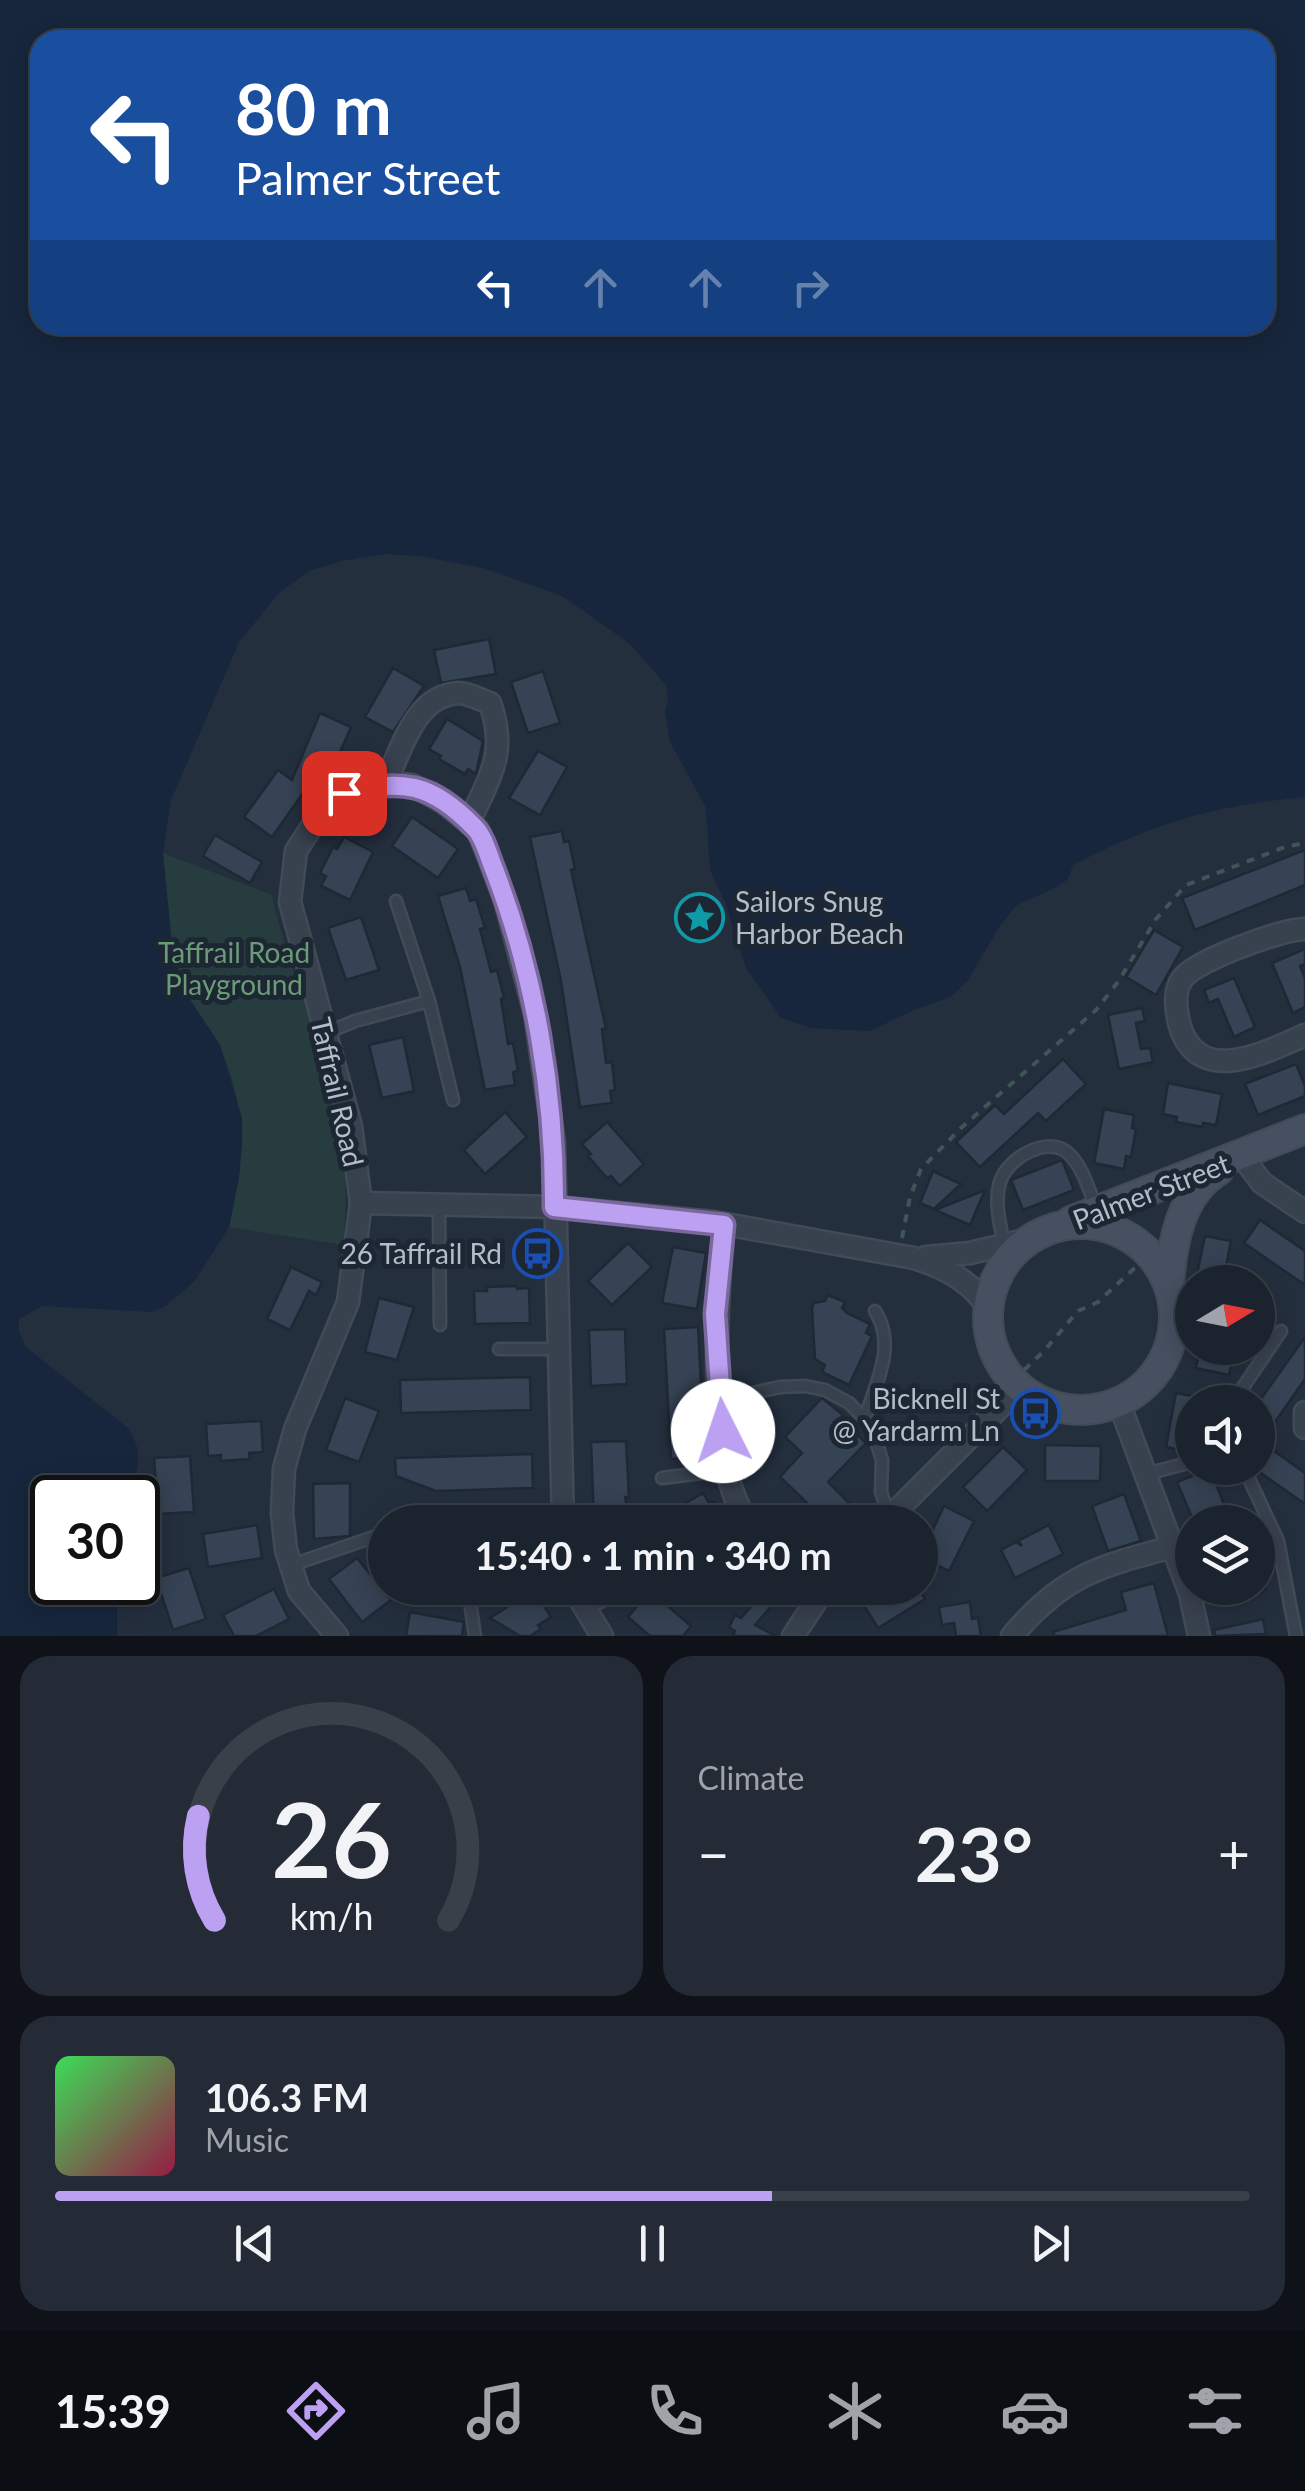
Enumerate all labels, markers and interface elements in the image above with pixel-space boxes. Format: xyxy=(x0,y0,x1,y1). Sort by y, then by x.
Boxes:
text: 80 m xyxy=(235,66,392,150)
icon: left xyxy=(70,70,200,200)
text: Palmer Street xyxy=(235,151,501,205)
icon: left xyxy=(468,260,523,315)
icon: ahead xyxy=(573,260,628,315)
icon: ahead xyxy=(678,260,733,315)
icon: right xyxy=(783,260,838,315)
pin xyxy=(302,751,387,836)
icon: arrive xyxy=(317,766,372,821)
place label: Sailors Snug Harbor Beach xyxy=(735,884,904,950)
place icon: Sailors Snug Harbor Beach xyxy=(674,891,726,943)
park label: Taffrail Road Playground xyxy=(158,935,310,1001)
street label: Taffrail Road xyxy=(304,1014,372,1170)
street label: Palmer Street xyxy=(1068,1146,1234,1236)
bus stop icon: 26 Taffrail Rd xyxy=(511,1227,563,1279)
place label: 26 Taffrail Rd xyxy=(341,1236,502,1270)
north arrow xyxy=(1175,1265,1275,1365)
map controls xyxy=(1175,1265,1275,1605)
position arrow xyxy=(671,1379,775,1483)
place label: Bicknell St @ Yardarm Ln xyxy=(833,1381,1000,1447)
button: sound xyxy=(1175,1385,1275,1485)
bus stop icon: Bicknell St @ Yardarm Ln xyxy=(1009,1388,1061,1440)
speed limit sign: 30 xyxy=(30,1475,160,1605)
button: layers xyxy=(1175,1505,1275,1605)
text: 15:40 · 1 min · 340 m xyxy=(474,1532,832,1578)
text: Climate xyxy=(698,1758,804,1797)
text: 26 xyxy=(271,1775,392,1900)
text: 23° xyxy=(915,1808,1033,1898)
text: − xyxy=(698,1820,729,1886)
text: + xyxy=(1218,1820,1250,1886)
text: km/h xyxy=(289,1895,373,1938)
text: 106.3 FM xyxy=(205,2074,369,2120)
text: Music xyxy=(205,2120,289,2159)
icon: previous xyxy=(227,2216,282,2271)
icon: pause xyxy=(625,2216,680,2271)
icon: next xyxy=(1023,2216,1078,2271)
icon: directions xyxy=(281,2376,351,2446)
icon: music xyxy=(461,2376,531,2446)
icon: phone xyxy=(640,2376,710,2446)
icon: climate xyxy=(820,2376,890,2446)
icon: car xyxy=(1000,2376,1070,2446)
icon: filters xyxy=(1180,2376,1250,2446)
text: 15:39 xyxy=(55,2384,171,2438)

